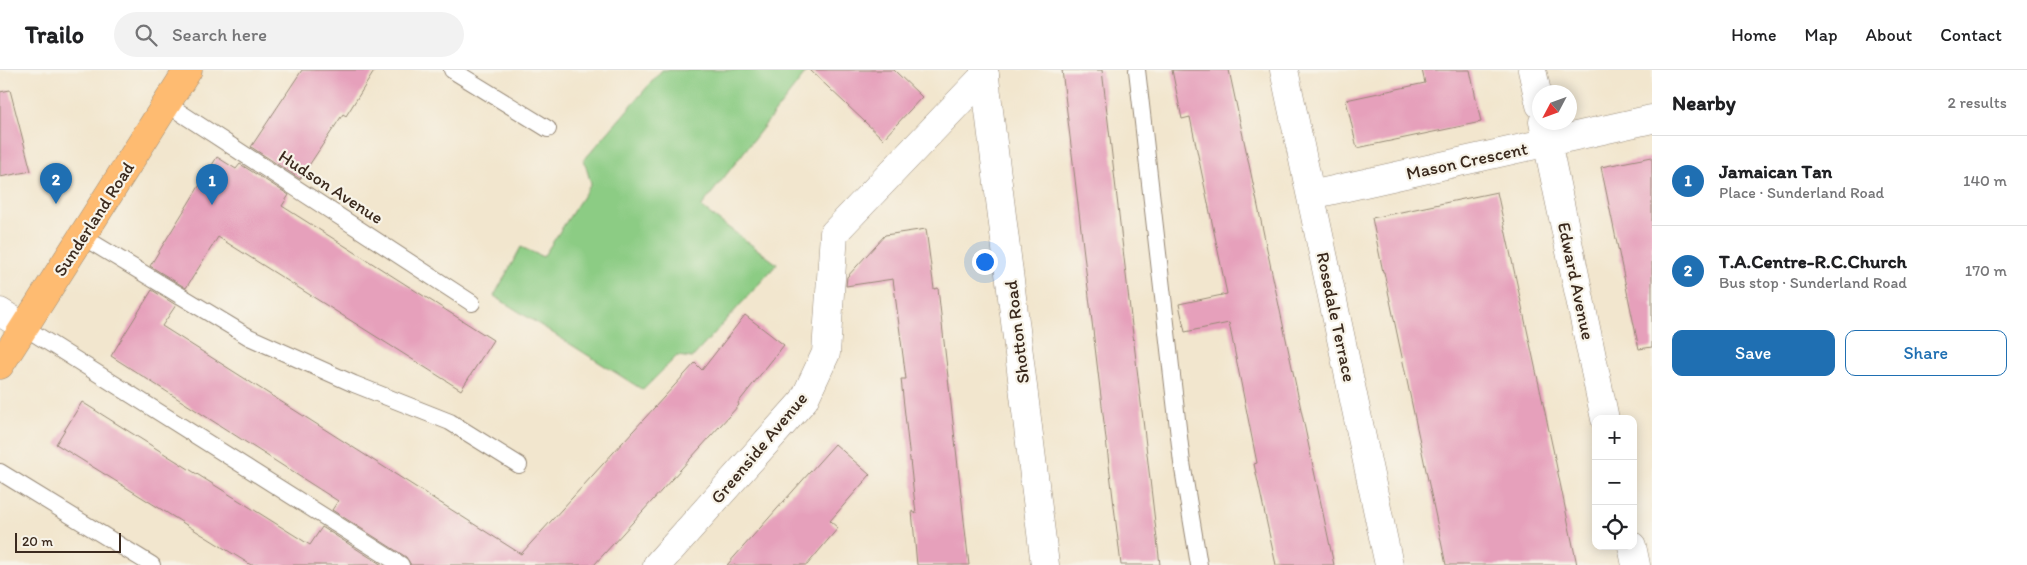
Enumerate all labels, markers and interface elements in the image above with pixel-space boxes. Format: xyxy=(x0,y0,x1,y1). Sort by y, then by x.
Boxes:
search box xyxy=(114,12,464,57)
text: Trailo xyxy=(25,20,84,49)
icon: search xyxy=(132,21,160,49)
text: Search here xyxy=(172,23,267,46)
text: Home xyxy=(1731,24,1777,46)
text: Map xyxy=(1805,24,1838,46)
text: About xyxy=(1866,24,1912,46)
text: Contact xyxy=(1940,24,2002,46)
north arrow xyxy=(1532,85,1577,130)
text: Nearby xyxy=(1672,90,1736,115)
text: 2 results xyxy=(1947,93,2007,112)
street label: Mason Crescent xyxy=(1404,137,1530,185)
street label: Hudson Avenue xyxy=(275,145,387,229)
street label: Sunderland Road xyxy=(49,158,139,280)
text: Jamaican Tan xyxy=(1719,160,1832,183)
pin: 2 xyxy=(40,163,72,204)
pin: 1 xyxy=(196,164,228,205)
text: 1 xyxy=(1684,171,1692,190)
text: 140 m xyxy=(1963,171,2007,190)
text: Place · Sunderland Road xyxy=(1719,183,1884,202)
street label: Edward Avenue xyxy=(1553,220,1599,342)
your location xyxy=(972,249,998,275)
street label: Rosedale Terrace xyxy=(1311,250,1361,384)
text: T.A.Centre-R.C.Church xyxy=(1719,250,1907,273)
text: 2 xyxy=(1684,261,1692,280)
text: 170 m xyxy=(1965,261,2007,280)
text: Bus stop · Sunderland Road xyxy=(1719,273,1907,292)
street label: Shotton Road xyxy=(1000,279,1034,385)
button: Save xyxy=(1672,330,1835,376)
button: Share xyxy=(1845,330,2007,376)
street label: Greenside Avenue xyxy=(706,388,812,508)
map controls xyxy=(1592,415,1637,550)
button: + xyxy=(1592,415,1637,460)
button: − xyxy=(1592,460,1637,505)
button: locate xyxy=(1592,505,1637,550)
scale bar xyxy=(15,530,121,553)
text: 20 m xyxy=(22,533,53,550)

